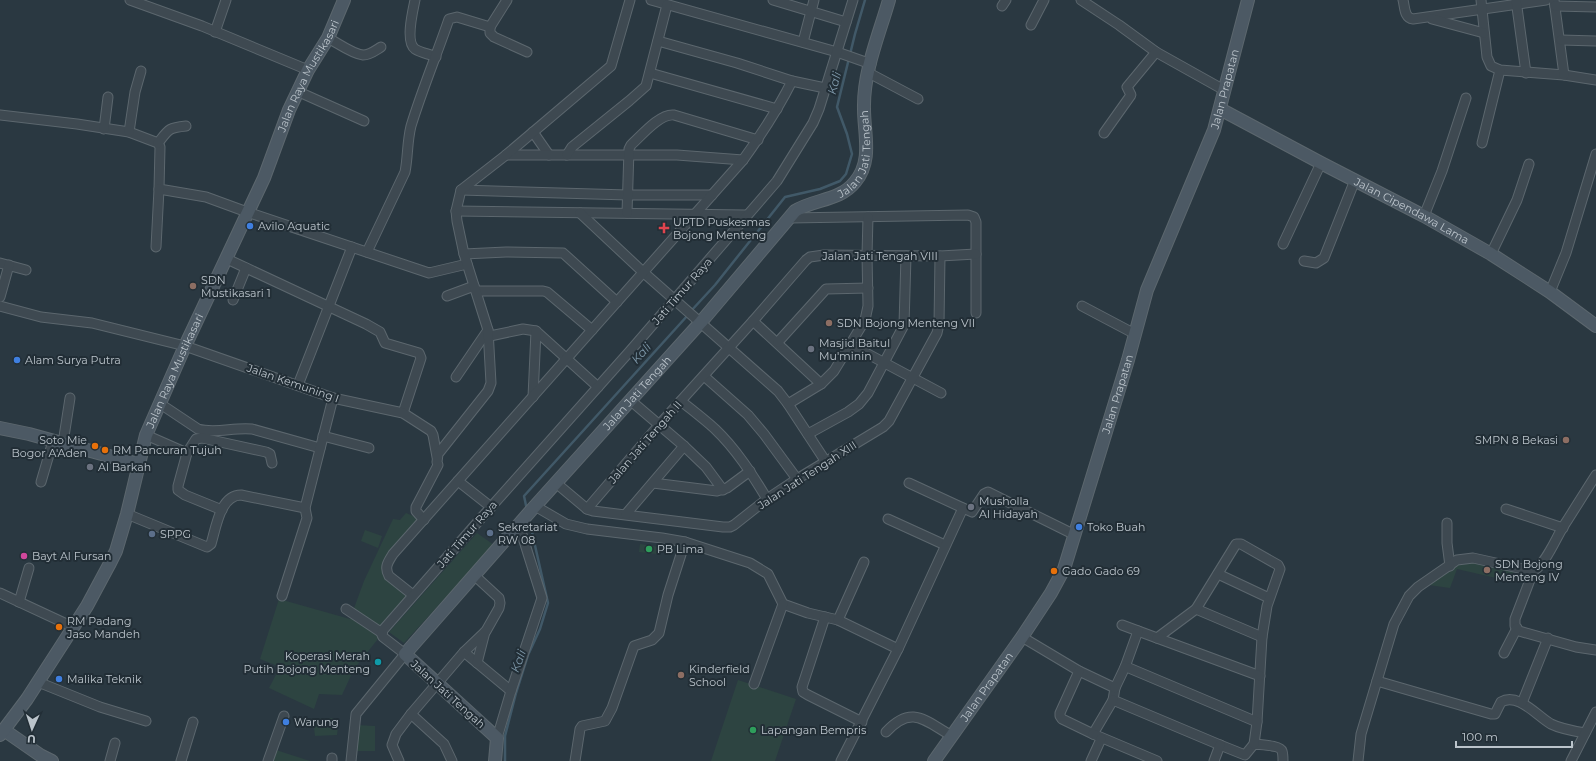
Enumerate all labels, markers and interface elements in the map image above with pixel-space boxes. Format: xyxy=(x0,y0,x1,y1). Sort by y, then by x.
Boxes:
street label: Jalan Raya Mustikasari xyxy=(274,18,342,135)
street label: Jalan Prapatan xyxy=(1207,48,1242,131)
water label: Kali xyxy=(824,69,844,96)
street label: Jalan Jati Tengah xyxy=(834,110,873,201)
street label: Jalan Cipendawa Lama xyxy=(1351,174,1472,247)
place label: UPTD Puskesmas Bojong Menteng xyxy=(673,215,771,242)
place label: Avilo Aquatic xyxy=(258,219,330,233)
marker: Avilo Aquatic xyxy=(245,221,255,231)
marker: UPTD Puskesmas Bojong Menteng xyxy=(658,222,670,234)
street label: Jalan Jati Tengah VIII xyxy=(821,249,938,263)
street label: Jati Timur Raya xyxy=(648,255,715,328)
place label: SDN Mustikasari 1 xyxy=(201,273,271,300)
marker: SDN Mustikasari 1 xyxy=(188,281,198,291)
street label: Jalan Raya Mustikasari xyxy=(143,311,206,431)
place label: SDN Bojong Menteng VII xyxy=(837,316,975,330)
marker: SDN Bojong Menteng VII xyxy=(824,318,834,328)
place label: Masjid Baitul Mu'minin xyxy=(819,336,890,363)
water label: Kali xyxy=(628,339,655,367)
marker: Masjid Baitul Mu'minin xyxy=(806,344,816,354)
place label: Alam Surya Putra xyxy=(25,353,121,367)
street label: Jalan Jati Tengah xyxy=(599,353,674,434)
street label: Jalan Prapatan xyxy=(1099,353,1136,436)
marker: Alam Surya Putra xyxy=(12,355,22,365)
street label: Jalan Kemuning I xyxy=(244,360,341,405)
street label: Jalan Jati Tengah II xyxy=(605,398,685,487)
place label: Soto Mie Bogor A'Aden xyxy=(12,433,87,460)
place label: SMPN 8 Bekasi xyxy=(1475,433,1558,447)
marker: SMPN 8 Bekasi xyxy=(1561,435,1571,445)
street label: Jalan Jati Tengah XIII xyxy=(754,438,859,513)
marker: Soto Mie Bogor A'Aden xyxy=(90,441,100,451)
place label: RM Pancuran Tujuh xyxy=(113,443,222,457)
marker: RM Pancuran Tujuh xyxy=(100,445,110,455)
place label: Al Barkah xyxy=(98,460,151,474)
marker: Al Barkah xyxy=(85,462,95,472)
place label: Musholla Al Hidayah xyxy=(979,494,1038,521)
street label: Jati Timur Raya xyxy=(433,498,500,571)
marker: Musholla Al Hidayah xyxy=(966,502,976,512)
place label: Sekretariat RW 08 xyxy=(498,520,558,547)
place label: Toko Buah xyxy=(1087,520,1145,534)
marker: Toko Buah xyxy=(1074,522,1084,532)
place label: SPPG xyxy=(160,527,191,541)
marker: Sekretariat RW 08 xyxy=(485,528,495,538)
marker: SPPG xyxy=(147,529,157,539)
place label: PB Lima xyxy=(657,542,704,556)
marker: PB Lima xyxy=(644,544,654,554)
place label: Bayt Al Fursan xyxy=(32,549,112,563)
marker: Bayt Al Fursan xyxy=(19,551,29,561)
place label: SDN Bojong Menteng IV xyxy=(1495,557,1563,584)
place label: Gado Gado 69 xyxy=(1062,564,1140,578)
marker: SDN Bojong Menteng IV xyxy=(1482,565,1492,575)
marker: Gado Gado 69 xyxy=(1049,566,1059,576)
place label: RM Padang Jaso Mandeh xyxy=(66,614,140,641)
marker: RM Padang Jaso Mandeh xyxy=(54,622,64,632)
water label: Kali xyxy=(507,647,529,674)
place label: Koperasi Merah Putih Bojong Menteng xyxy=(244,649,370,676)
street label: Jalan Prapatan xyxy=(957,649,1016,725)
street label: Jalan Jati Tengah xyxy=(407,656,488,731)
marker: Koperasi Merah Putih Bojong Menteng xyxy=(373,657,383,667)
place label: Kinderfield School xyxy=(689,662,750,689)
marker: Kinderfield School xyxy=(676,670,686,680)
place label: Malika Teknik xyxy=(67,672,142,686)
marker: Malika Teknik xyxy=(54,674,64,684)
north arrow xyxy=(12,709,52,749)
place label: Warung xyxy=(294,715,339,729)
marker: Warung xyxy=(281,717,291,727)
place label: Lapangan Bempris xyxy=(761,723,867,737)
scale bar xyxy=(1456,723,1572,749)
marker: Lapangan Bempris xyxy=(748,725,758,735)
text: 100 m xyxy=(1462,729,1498,744)
text: U xyxy=(27,732,36,746)

